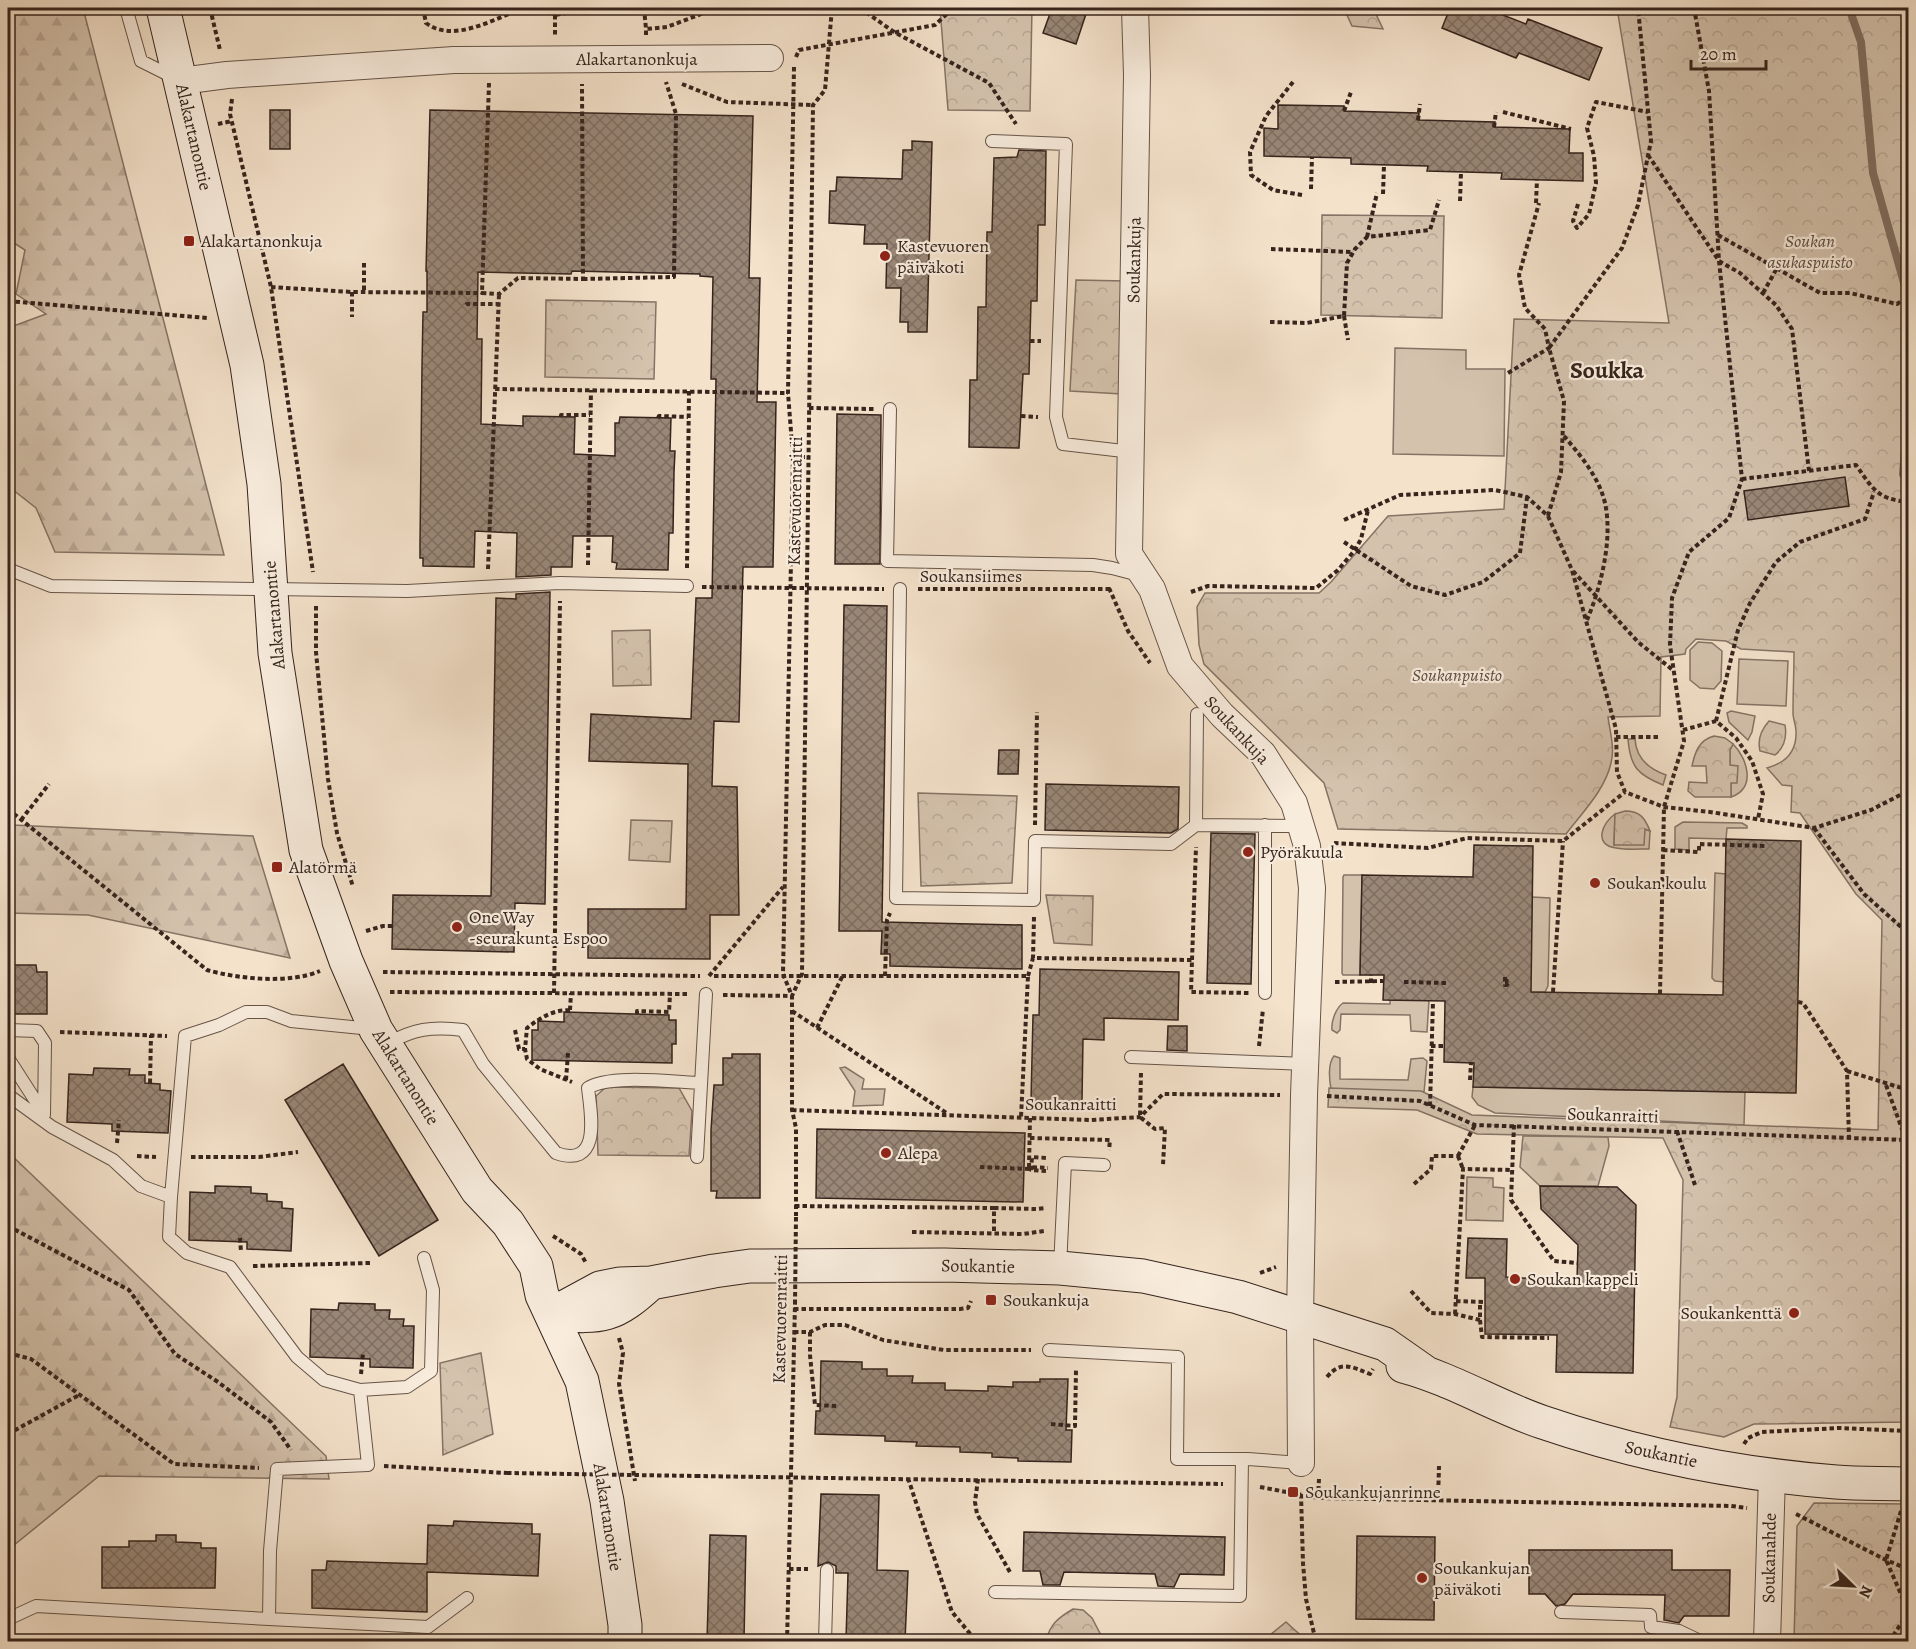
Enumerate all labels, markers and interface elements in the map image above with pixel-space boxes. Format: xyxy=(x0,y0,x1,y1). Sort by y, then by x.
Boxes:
scale bar xyxy=(1691,33,1766,71)
text: 20 m xyxy=(1700,42,1737,66)
street label: Alakartanonkuja xyxy=(575,47,698,71)
street label: Alakartanontie xyxy=(170,80,218,193)
street label: Soukankuja xyxy=(1121,216,1147,303)
place label: Alakartanonkuja xyxy=(200,229,323,253)
park label: Soukan asukaspuisto xyxy=(1767,229,1853,274)
marker: Alakartanonkuja xyxy=(182,234,196,248)
place label: Kastevuoren päiväkoti xyxy=(897,234,989,279)
marker: Kastevuoren päiväkoti xyxy=(878,249,892,263)
district label: Soukka xyxy=(1570,354,1644,386)
street label: Kastevuorenraitti xyxy=(782,436,808,566)
street label: Alakartanontie xyxy=(257,560,291,671)
street label: Soukansiimes xyxy=(920,564,1022,588)
park label: Soukanpuisto xyxy=(1412,663,1502,687)
street label: Soukankuja xyxy=(1199,690,1276,770)
place label: Pyöräkuula xyxy=(1260,840,1344,864)
marker: Pyöräkuula xyxy=(1241,845,1255,859)
place label: Alatörmä xyxy=(288,855,358,879)
marker: Alatörmä xyxy=(270,860,284,874)
place label: Soukan koulu xyxy=(1607,871,1707,895)
marker: Soukan koulu xyxy=(1588,876,1602,890)
place label: One Way -seurakunta Espoo xyxy=(469,905,608,950)
marker: One Way -seurakunta Espoo xyxy=(450,920,464,934)
street label: Alakartanontie xyxy=(366,1024,445,1130)
street label: Soukanraitti xyxy=(1025,1092,1117,1116)
street label: Soukanraitti xyxy=(1567,1101,1659,1129)
place label: Alepa xyxy=(897,1141,939,1165)
marker: Alepa xyxy=(879,1146,893,1160)
street label: Soukantie xyxy=(941,1253,1015,1279)
street label: Kastevuorenraitti xyxy=(767,1254,793,1384)
place label: Soukan kappeli xyxy=(1527,1267,1639,1291)
marker: Soukan kappeli xyxy=(1508,1272,1522,1286)
place label: Soukankuja xyxy=(1003,1288,1090,1312)
marker: Soukankuja xyxy=(984,1293,998,1307)
place label: Soukankenttä xyxy=(1680,1301,1783,1325)
marker: Soukankenttä xyxy=(1787,1306,1801,1320)
street label: Soukantie xyxy=(1622,1435,1700,1473)
street label: Alakartanontie xyxy=(587,1460,628,1573)
place label: Soukankujanrinne xyxy=(1305,1480,1441,1504)
marker: Soukankujanrinne xyxy=(1286,1485,1300,1499)
street label: Soukanahde xyxy=(1756,1513,1782,1603)
place label: Soukankujan päiväkoti xyxy=(1434,1556,1530,1601)
north arrow xyxy=(1823,1556,1883,1616)
marker: Soukankujan päiväkoti xyxy=(1415,1571,1429,1585)
text: N xyxy=(1853,1582,1878,1602)

